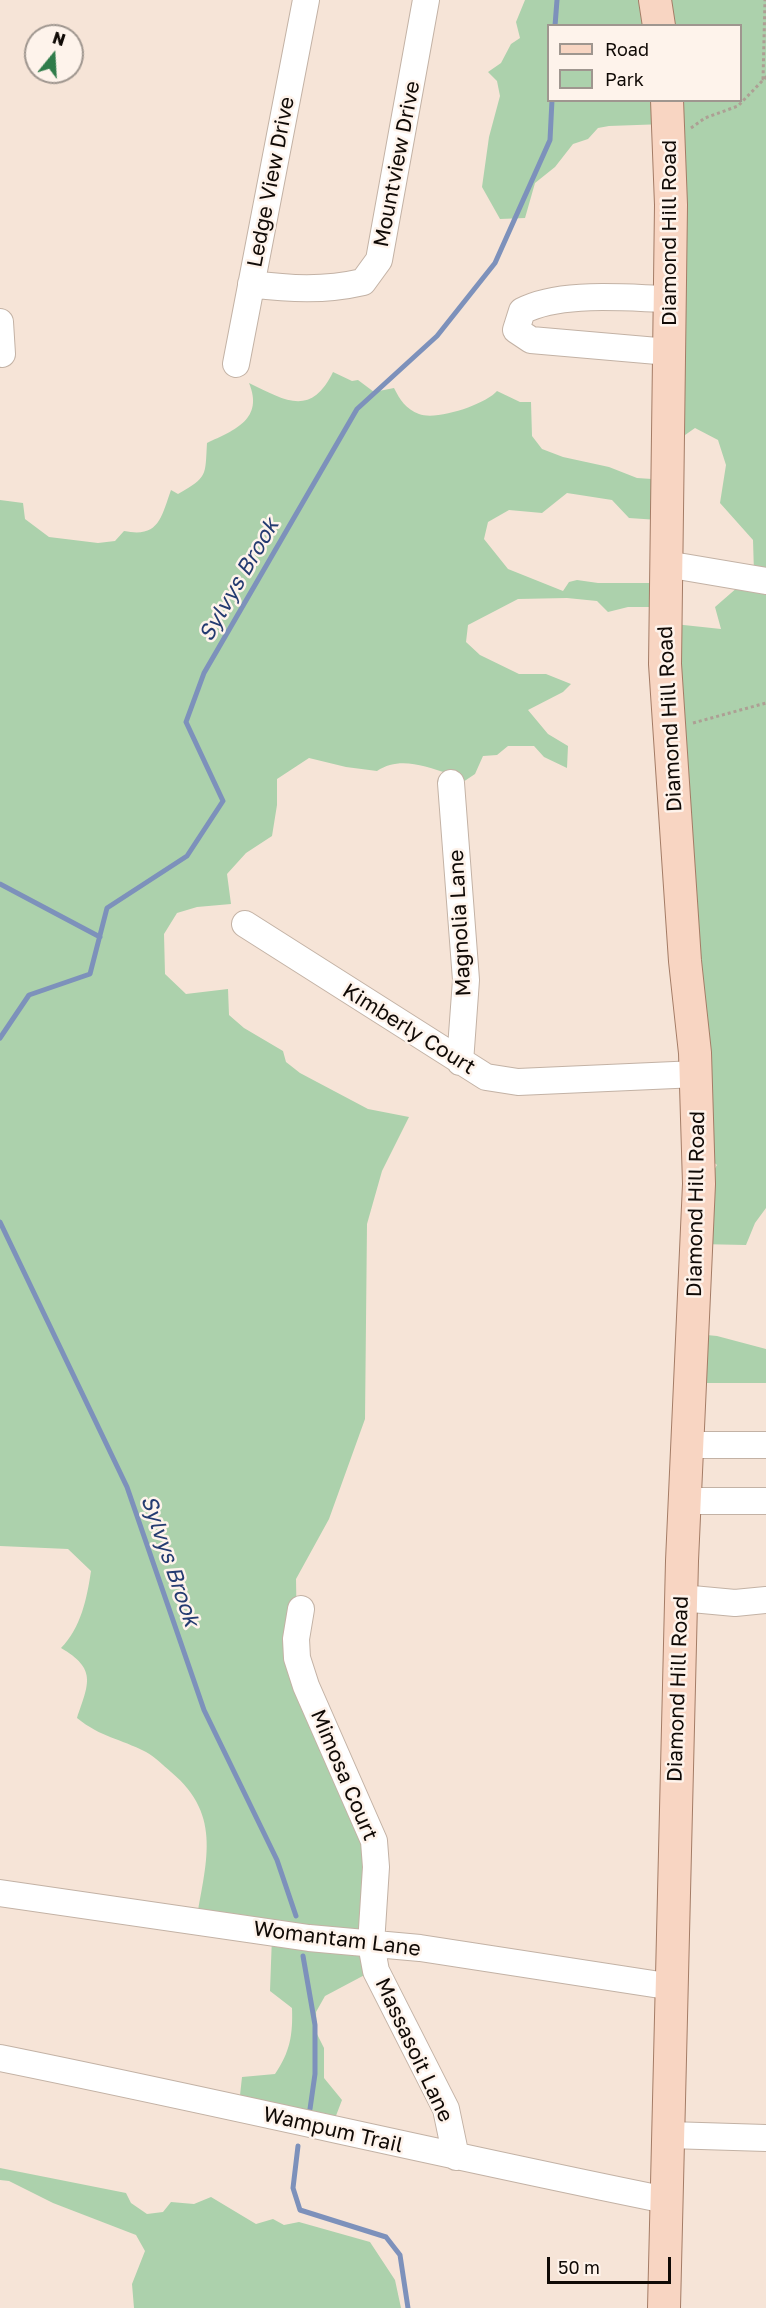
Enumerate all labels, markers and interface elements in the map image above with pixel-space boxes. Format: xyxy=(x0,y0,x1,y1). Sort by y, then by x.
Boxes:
north arrow xyxy=(24,24,84,84)
legend xyxy=(547,24,742,102)
text: N xyxy=(50,27,68,50)
text: Road xyxy=(605,38,649,60)
text: Park xyxy=(605,68,644,90)
street label: Mountview Drive xyxy=(369,79,425,249)
street label: Ledge View Drive xyxy=(242,95,300,269)
street label: Diamond Hill Road xyxy=(656,140,682,326)
water label: Sylvys Brook xyxy=(193,514,285,646)
street label: Diamond Hill Road xyxy=(653,625,687,813)
street label: Magnolia Lane xyxy=(444,849,476,997)
street label: Kimberly Court xyxy=(338,978,480,1080)
street label: Diamond Hill Road xyxy=(682,1111,710,1297)
water label: Sylvys Brook xyxy=(135,1492,205,1630)
street label: Diamond Hill Road xyxy=(662,1596,694,1782)
street label: Mimosa Court xyxy=(305,1706,383,1844)
street label: Womantam Lane xyxy=(252,1916,422,1962)
street label: Massasoit Lane xyxy=(370,1974,458,2126)
street label: Wampum Trail xyxy=(261,2102,405,2158)
scale bar xyxy=(550,2245,674,2283)
text: 50 m xyxy=(558,2256,600,2278)

